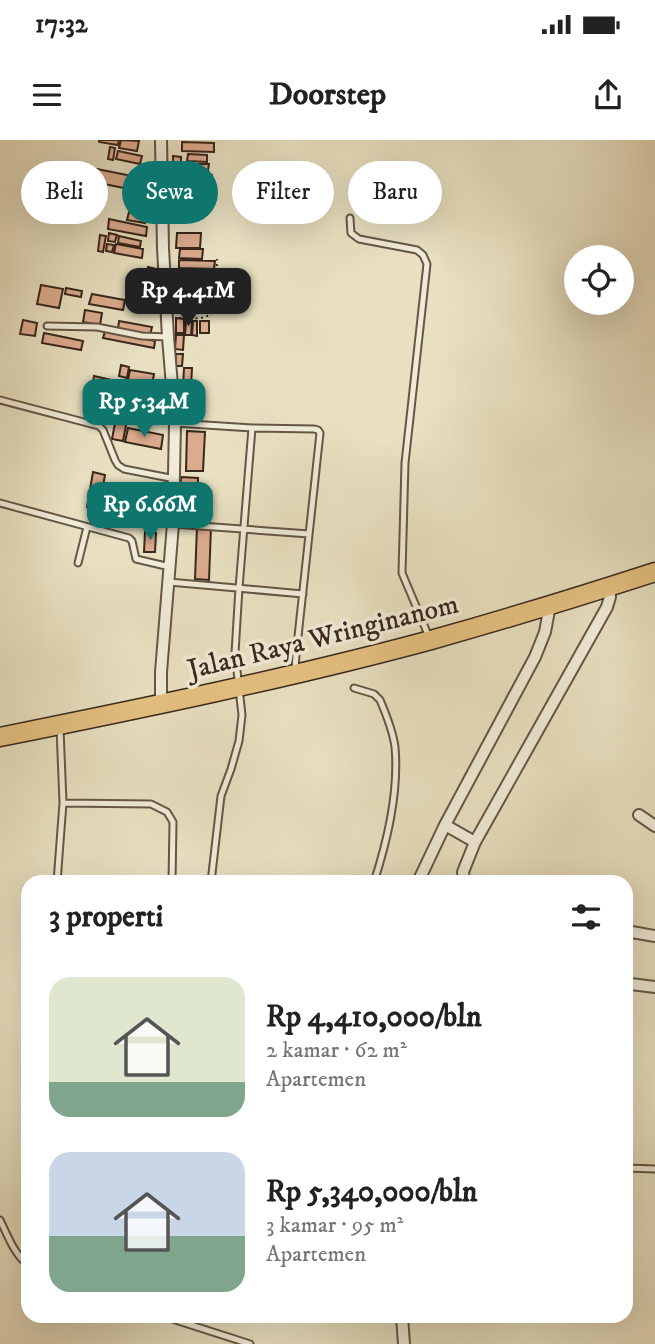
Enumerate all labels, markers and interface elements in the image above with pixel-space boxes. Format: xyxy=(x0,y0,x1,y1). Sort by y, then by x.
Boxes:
text: 17:32 xyxy=(35,8,88,41)
text: Doorstep xyxy=(269,75,386,115)
icon: menu xyxy=(28,76,66,114)
icon: share xyxy=(589,76,627,114)
chip: Beli xyxy=(21,161,108,224)
chip: Sewa xyxy=(122,161,218,224)
chip: Filter xyxy=(232,161,334,224)
chip: Baru xyxy=(348,161,442,224)
map controls xyxy=(564,245,634,315)
button: locate xyxy=(564,245,634,315)
pin: Rp 4.41M xyxy=(116,268,260,328)
text: Rp 4.41M xyxy=(141,276,235,305)
pin: Rp 5.34M xyxy=(72,380,216,439)
text: Rp 5.34M xyxy=(99,387,189,416)
pin: Rp 6.66M xyxy=(78,482,222,542)
text: Rp 6.66M xyxy=(103,490,197,519)
street label: Jalan Raya Wringinanom xyxy=(181,586,462,688)
icon: filters xyxy=(567,898,605,936)
text: 3 properti xyxy=(49,899,163,936)
text: Rp 4,410,000/bln xyxy=(266,999,482,1036)
icon: home xyxy=(105,1005,189,1089)
text: 2 kamar · 62 m² xyxy=(266,1036,407,1065)
text: Apartemen xyxy=(266,1065,366,1094)
text: Rp 5,340,000/bln xyxy=(266,1174,477,1211)
icon: home xyxy=(105,1180,189,1264)
text: 3 kamar · 95 m² xyxy=(266,1211,404,1240)
text: Apartemen xyxy=(266,1240,366,1269)

